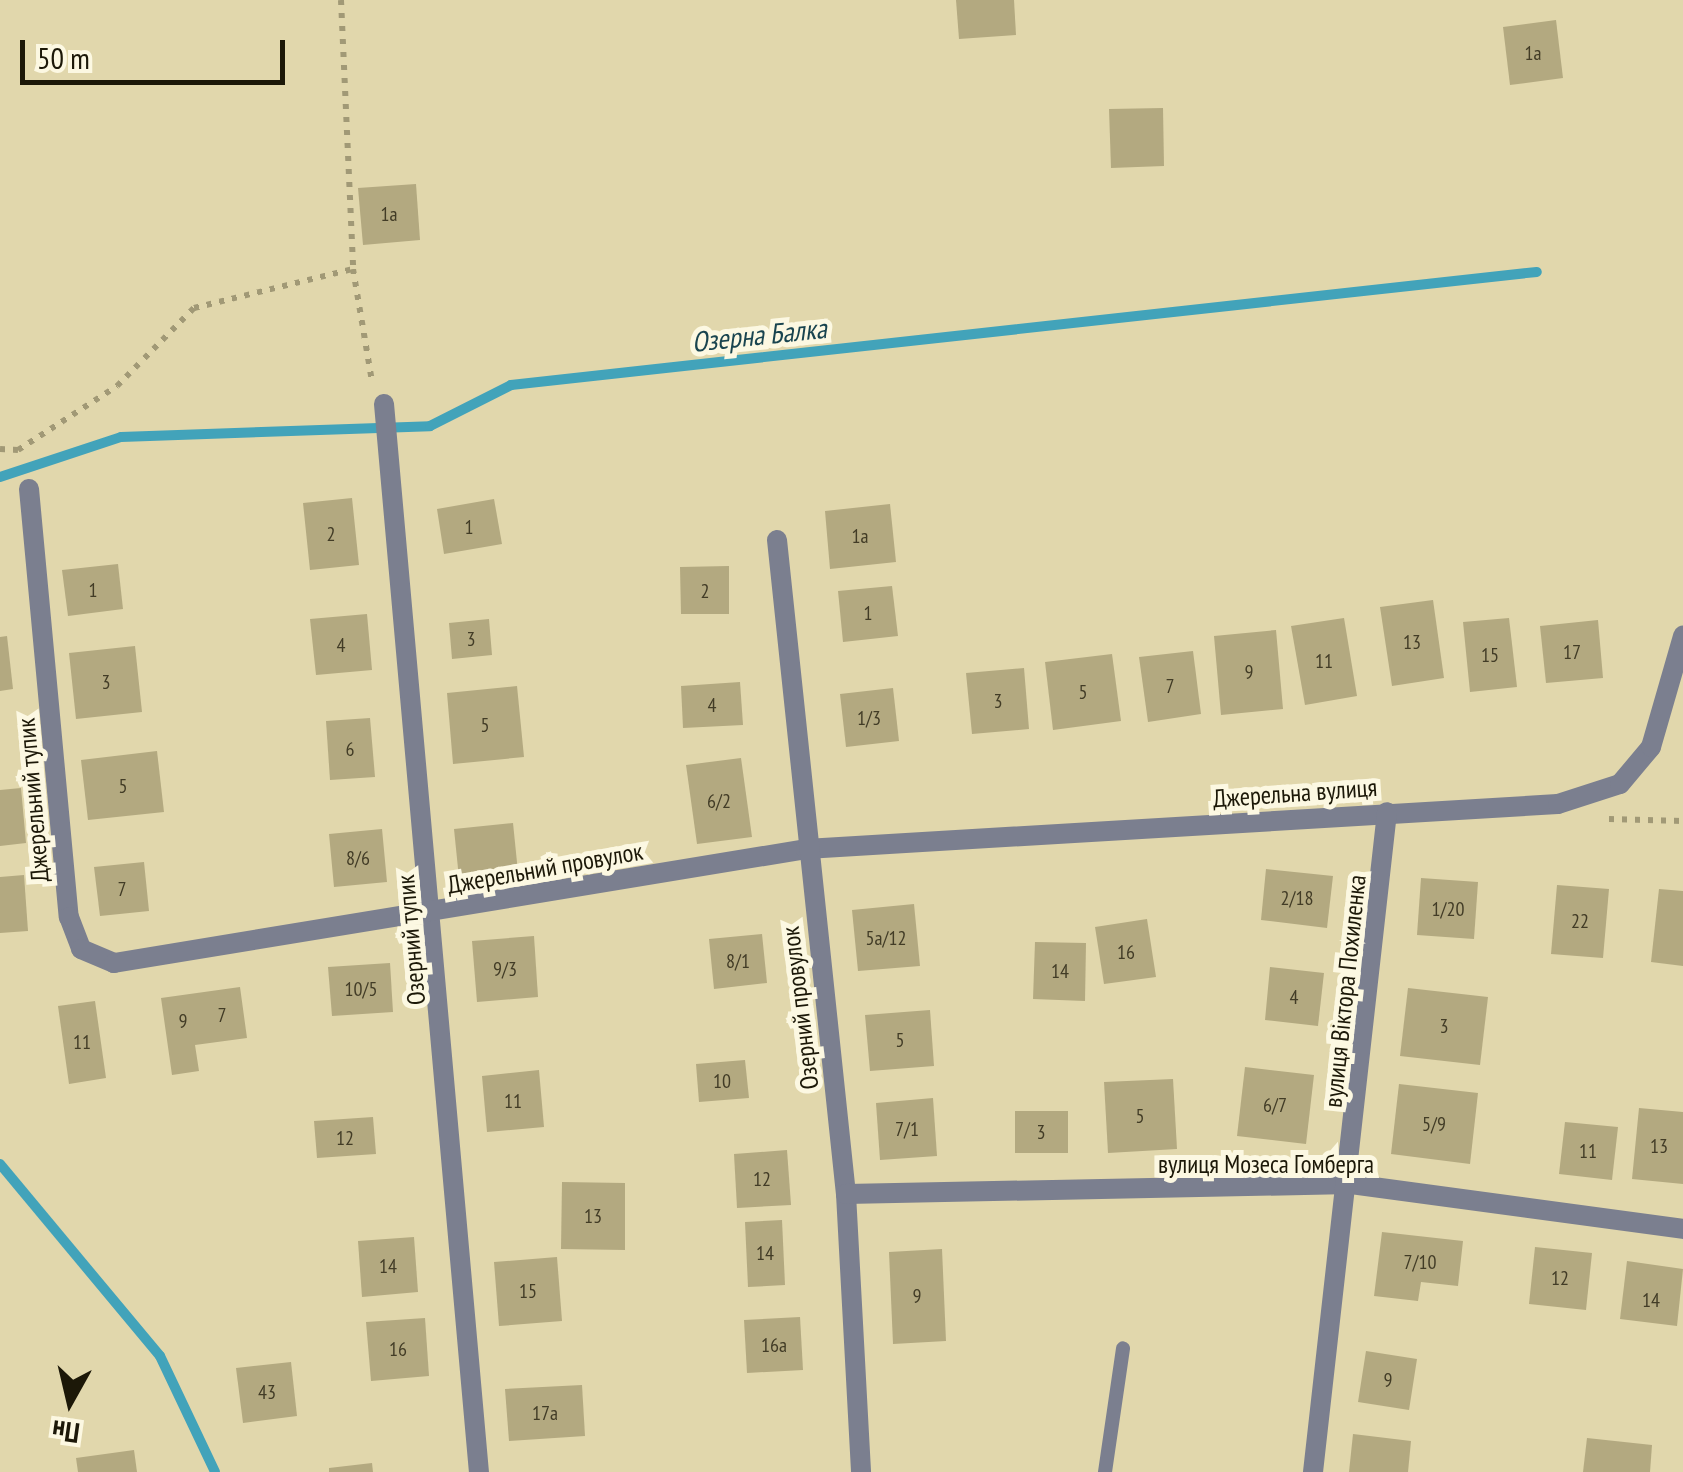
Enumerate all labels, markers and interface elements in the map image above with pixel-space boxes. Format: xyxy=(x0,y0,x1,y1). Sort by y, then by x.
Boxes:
scale bar xyxy=(25,20,290,82)
text: 50 m xyxy=(37,38,90,77)
house number: 1а xyxy=(1525,41,1541,65)
house number: 1а xyxy=(381,202,397,226)
water label: Озерна Балка xyxy=(690,311,828,359)
house number: 1 xyxy=(465,515,473,539)
house number: 2 xyxy=(327,522,335,546)
house number: 1а xyxy=(852,524,868,548)
house number: 1 xyxy=(89,578,97,602)
house number: 2 xyxy=(701,579,709,603)
house number: 1 xyxy=(864,601,872,625)
house number: 3 xyxy=(467,627,475,651)
house number: 13 xyxy=(1403,630,1421,654)
house number: 4 xyxy=(337,633,345,657)
house number: 17 xyxy=(1563,640,1581,664)
house number: 15 xyxy=(1481,643,1499,667)
house number: 11 xyxy=(1315,649,1333,673)
house number: 9 xyxy=(1245,660,1253,684)
house number: 3 xyxy=(102,670,110,694)
house number: 7 xyxy=(1166,674,1174,698)
house number: 5 xyxy=(1079,680,1087,704)
house number: 3 xyxy=(994,689,1002,713)
house number: 4 xyxy=(708,693,716,717)
house number: 1/3 xyxy=(857,706,881,730)
house number: 5 xyxy=(481,713,489,737)
street label: Джерельний тупик xyxy=(11,717,55,883)
house number: 6 xyxy=(346,737,354,761)
street label: Джерельна вулиця xyxy=(1212,772,1378,814)
house number: 5 xyxy=(119,774,127,798)
house number: 6/2 xyxy=(707,789,731,813)
street label: Джерельний провулок xyxy=(445,836,645,900)
house number: 8/6 xyxy=(346,846,370,870)
street label: вулиця Віктора Похиленка xyxy=(1318,873,1372,1109)
street label: Озерний тупик xyxy=(390,874,432,1006)
house number: 7 xyxy=(118,877,126,901)
house number: 2/18 xyxy=(1281,886,1313,910)
house number: 1/20 xyxy=(1432,897,1464,921)
house number: 22 xyxy=(1571,909,1589,933)
street label: Озерний провулок xyxy=(775,925,825,1091)
house number: 5а/12 xyxy=(866,926,906,950)
house number: 16 xyxy=(1117,940,1135,964)
house number: 8/1 xyxy=(726,949,750,973)
house number: 9/3 xyxy=(493,957,517,981)
house number: 14 xyxy=(1051,959,1069,983)
house number: 10/5 xyxy=(345,977,377,1001)
house number: 4 xyxy=(1290,985,1298,1009)
house number: 7 xyxy=(218,1003,226,1027)
house number: 9 xyxy=(179,1009,187,1033)
house number: 3 xyxy=(1440,1014,1448,1038)
house number: 5 xyxy=(896,1028,904,1052)
house number: 11 xyxy=(73,1030,91,1054)
house number: 10 xyxy=(713,1069,731,1093)
house number: 11 xyxy=(504,1089,522,1113)
house number: 6/7 xyxy=(1263,1093,1287,1117)
house number: 5 xyxy=(1136,1104,1144,1128)
house number: 5/9 xyxy=(1422,1112,1446,1136)
house number: 7/1 xyxy=(895,1117,919,1141)
house number: 3 xyxy=(1037,1120,1045,1144)
house number: 12 xyxy=(336,1126,354,1150)
house number: 13 xyxy=(1650,1134,1668,1158)
house number: 11 xyxy=(1579,1139,1597,1163)
street label: вулиця Мозеса Гомберга xyxy=(1158,1149,1374,1179)
house number: 12 xyxy=(753,1167,771,1191)
house number: 13 xyxy=(584,1204,602,1228)
house number: 14 xyxy=(756,1241,774,1265)
house number: 7/10 xyxy=(1404,1250,1436,1274)
house number: 14 xyxy=(379,1254,397,1278)
house number: 12 xyxy=(1551,1266,1569,1290)
house number: 15 xyxy=(519,1279,537,1303)
house number: 9 xyxy=(913,1284,921,1308)
house number: 14 xyxy=(1642,1288,1660,1312)
house number: 16а xyxy=(761,1333,787,1357)
house number: 16 xyxy=(389,1337,407,1361)
north arrow xyxy=(20,1352,120,1452)
house number: 9 xyxy=(1384,1368,1392,1392)
house number: 43 xyxy=(258,1380,276,1404)
house number: 17а xyxy=(532,1401,558,1425)
text: Пн xyxy=(50,1412,82,1452)

